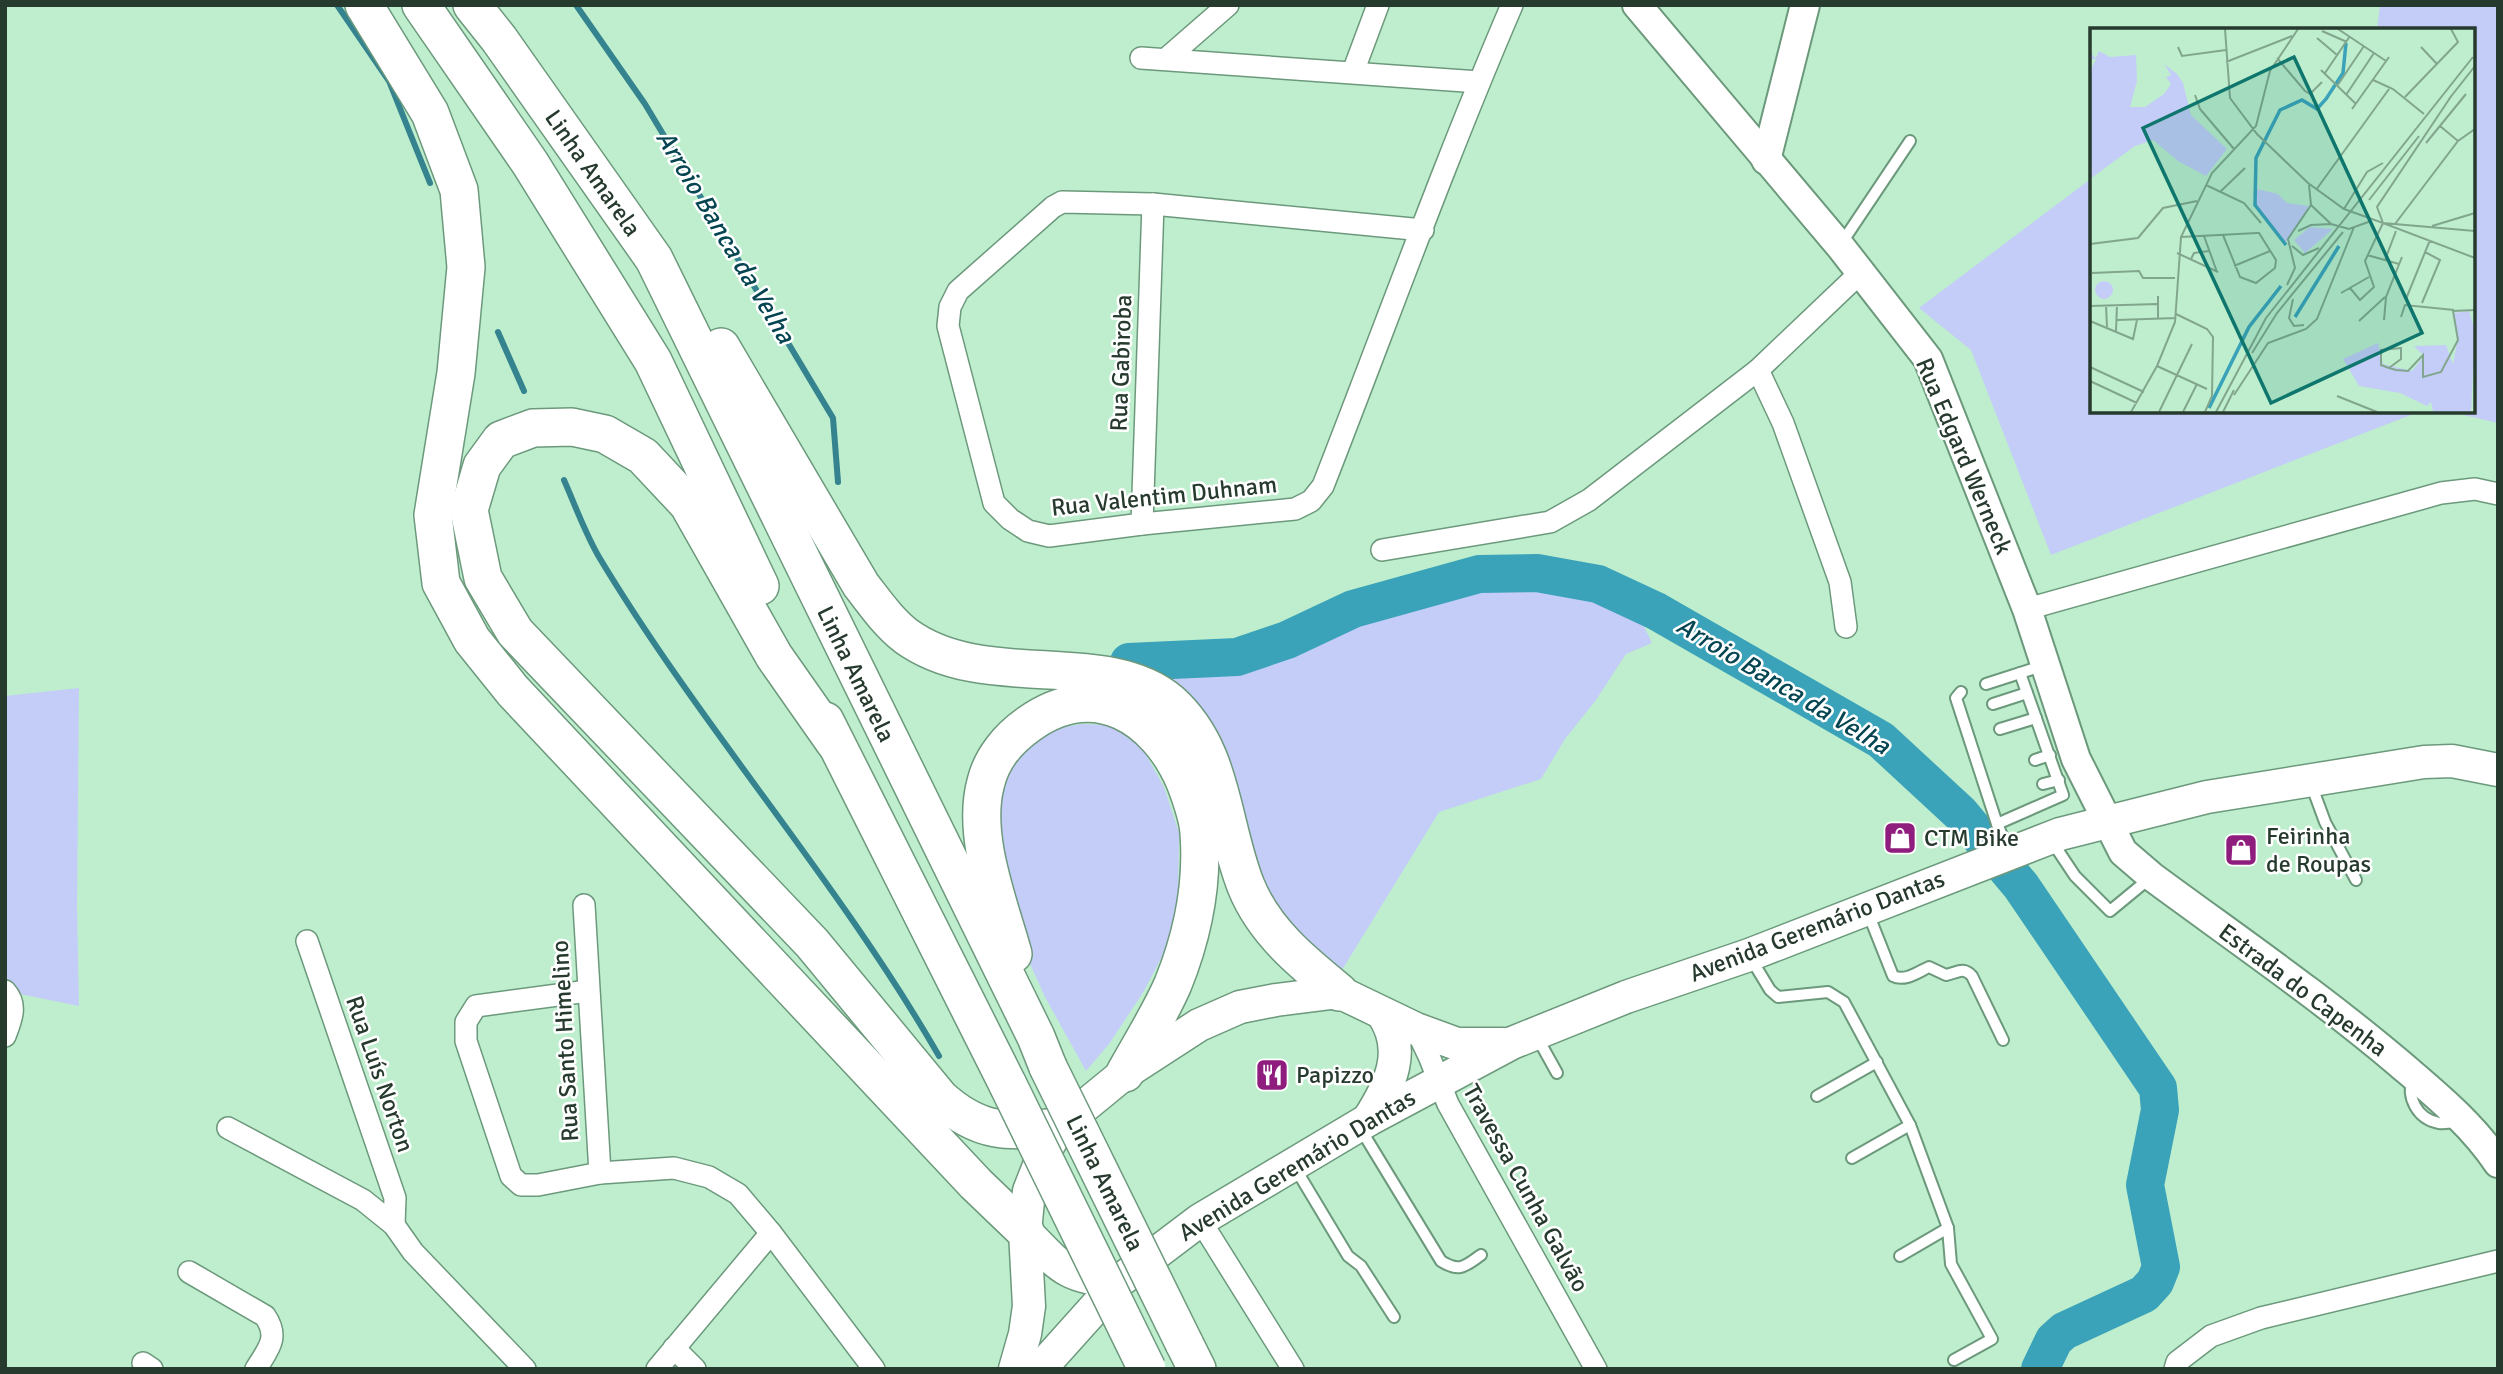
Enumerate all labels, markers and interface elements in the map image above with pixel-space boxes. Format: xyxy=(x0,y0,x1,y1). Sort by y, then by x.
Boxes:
inset map xyxy=(2090,28,2475,413)
street label: Linha Amarela xyxy=(538,104,648,242)
water label: Arroio Banca da Velha xyxy=(649,125,802,350)
street label: Rua Gabiroba xyxy=(1104,294,1138,432)
street label: Rua Edgard Werneck xyxy=(1909,353,2019,559)
street label: Rua Valentim Duhnam xyxy=(1050,469,1278,523)
street label: Linha Amarela xyxy=(810,601,902,747)
water label: Arroio Banca da Velha xyxy=(1671,610,1896,763)
shop icon: CTM Bike xyxy=(1881,819,1919,857)
place label: Feirinha de Roupas xyxy=(2266,821,2371,879)
place label: CTM Bike xyxy=(1924,823,2019,853)
shop icon: Feirinha de Roupas xyxy=(2222,831,2260,869)
street label: Avenida Geremário Dantas xyxy=(1685,863,1949,989)
street label: Estrada do Capenha xyxy=(2213,917,2393,1063)
street label: Rua Santo Himelino xyxy=(545,939,585,1143)
street label: Rua Luís Norton xyxy=(339,992,421,1156)
restaurant icon: Papizzo xyxy=(1253,1056,1291,1094)
place label: Papizzo xyxy=(1296,1060,1374,1090)
street label: Travessa Cunha Galvão xyxy=(1456,1079,1596,1297)
street label: Avenida Geremário Dantas xyxy=(1173,1082,1421,1248)
street label: Linha Amarela xyxy=(1059,1110,1151,1256)

